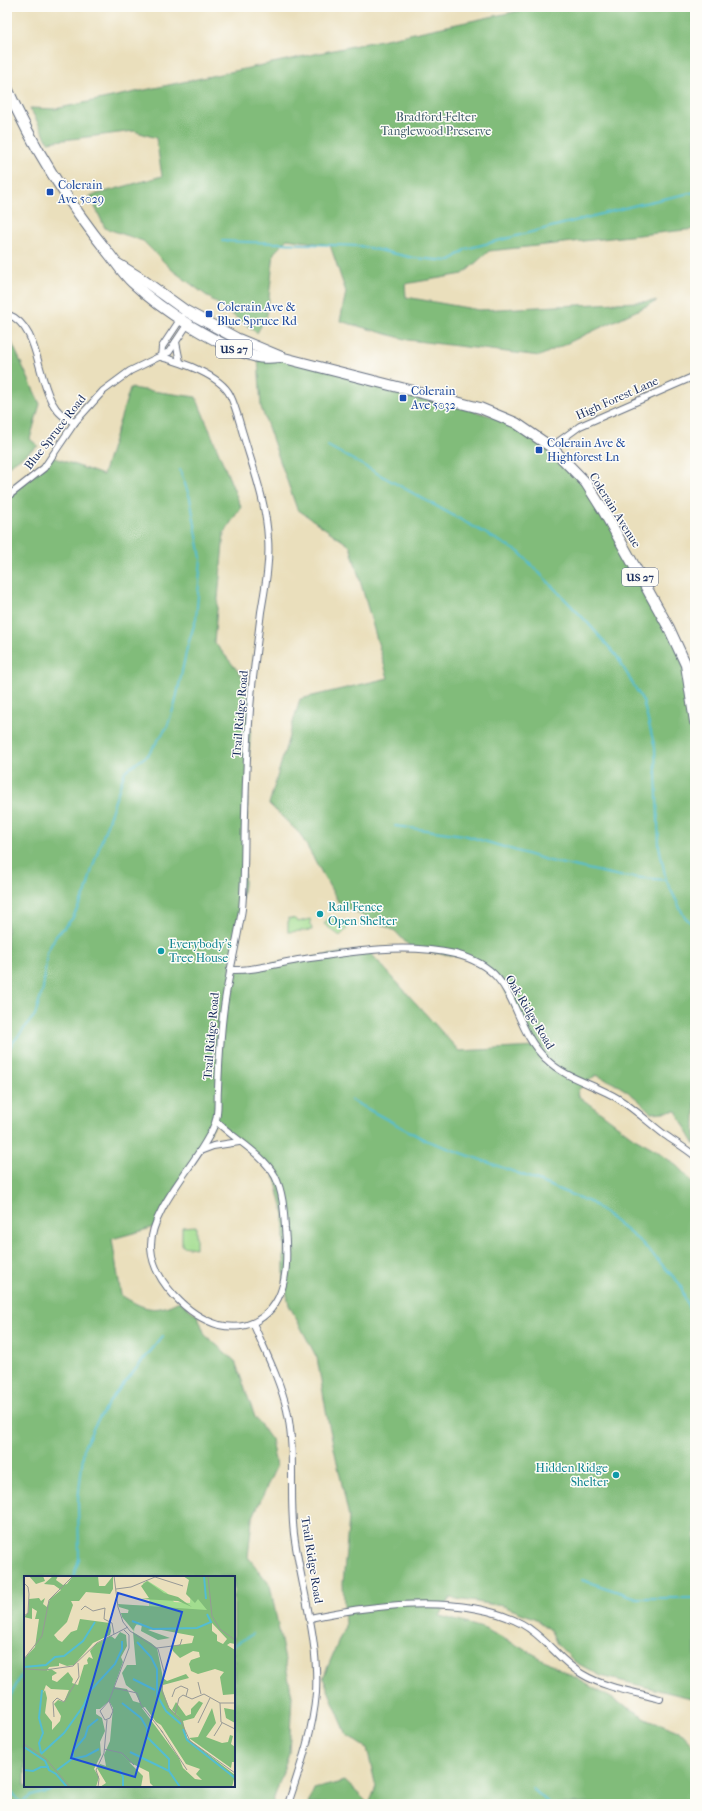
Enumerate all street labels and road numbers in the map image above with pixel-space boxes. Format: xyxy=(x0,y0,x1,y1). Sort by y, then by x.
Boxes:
road number: US 27 xyxy=(216,340,252,358)
street label: High Forest Lane xyxy=(573,373,661,422)
street label: Blue Spruce Road xyxy=(21,391,89,472)
street label: Colerain Avenue xyxy=(586,470,644,550)
road number: US 27 xyxy=(622,568,658,586)
street label: Trail Ridge Road xyxy=(229,669,251,758)
street label: Oak Ridge Road xyxy=(502,972,558,1052)
street label: Trail Ridge Road xyxy=(200,991,222,1080)
street label: Trail Ridge Road xyxy=(298,1516,326,1605)

